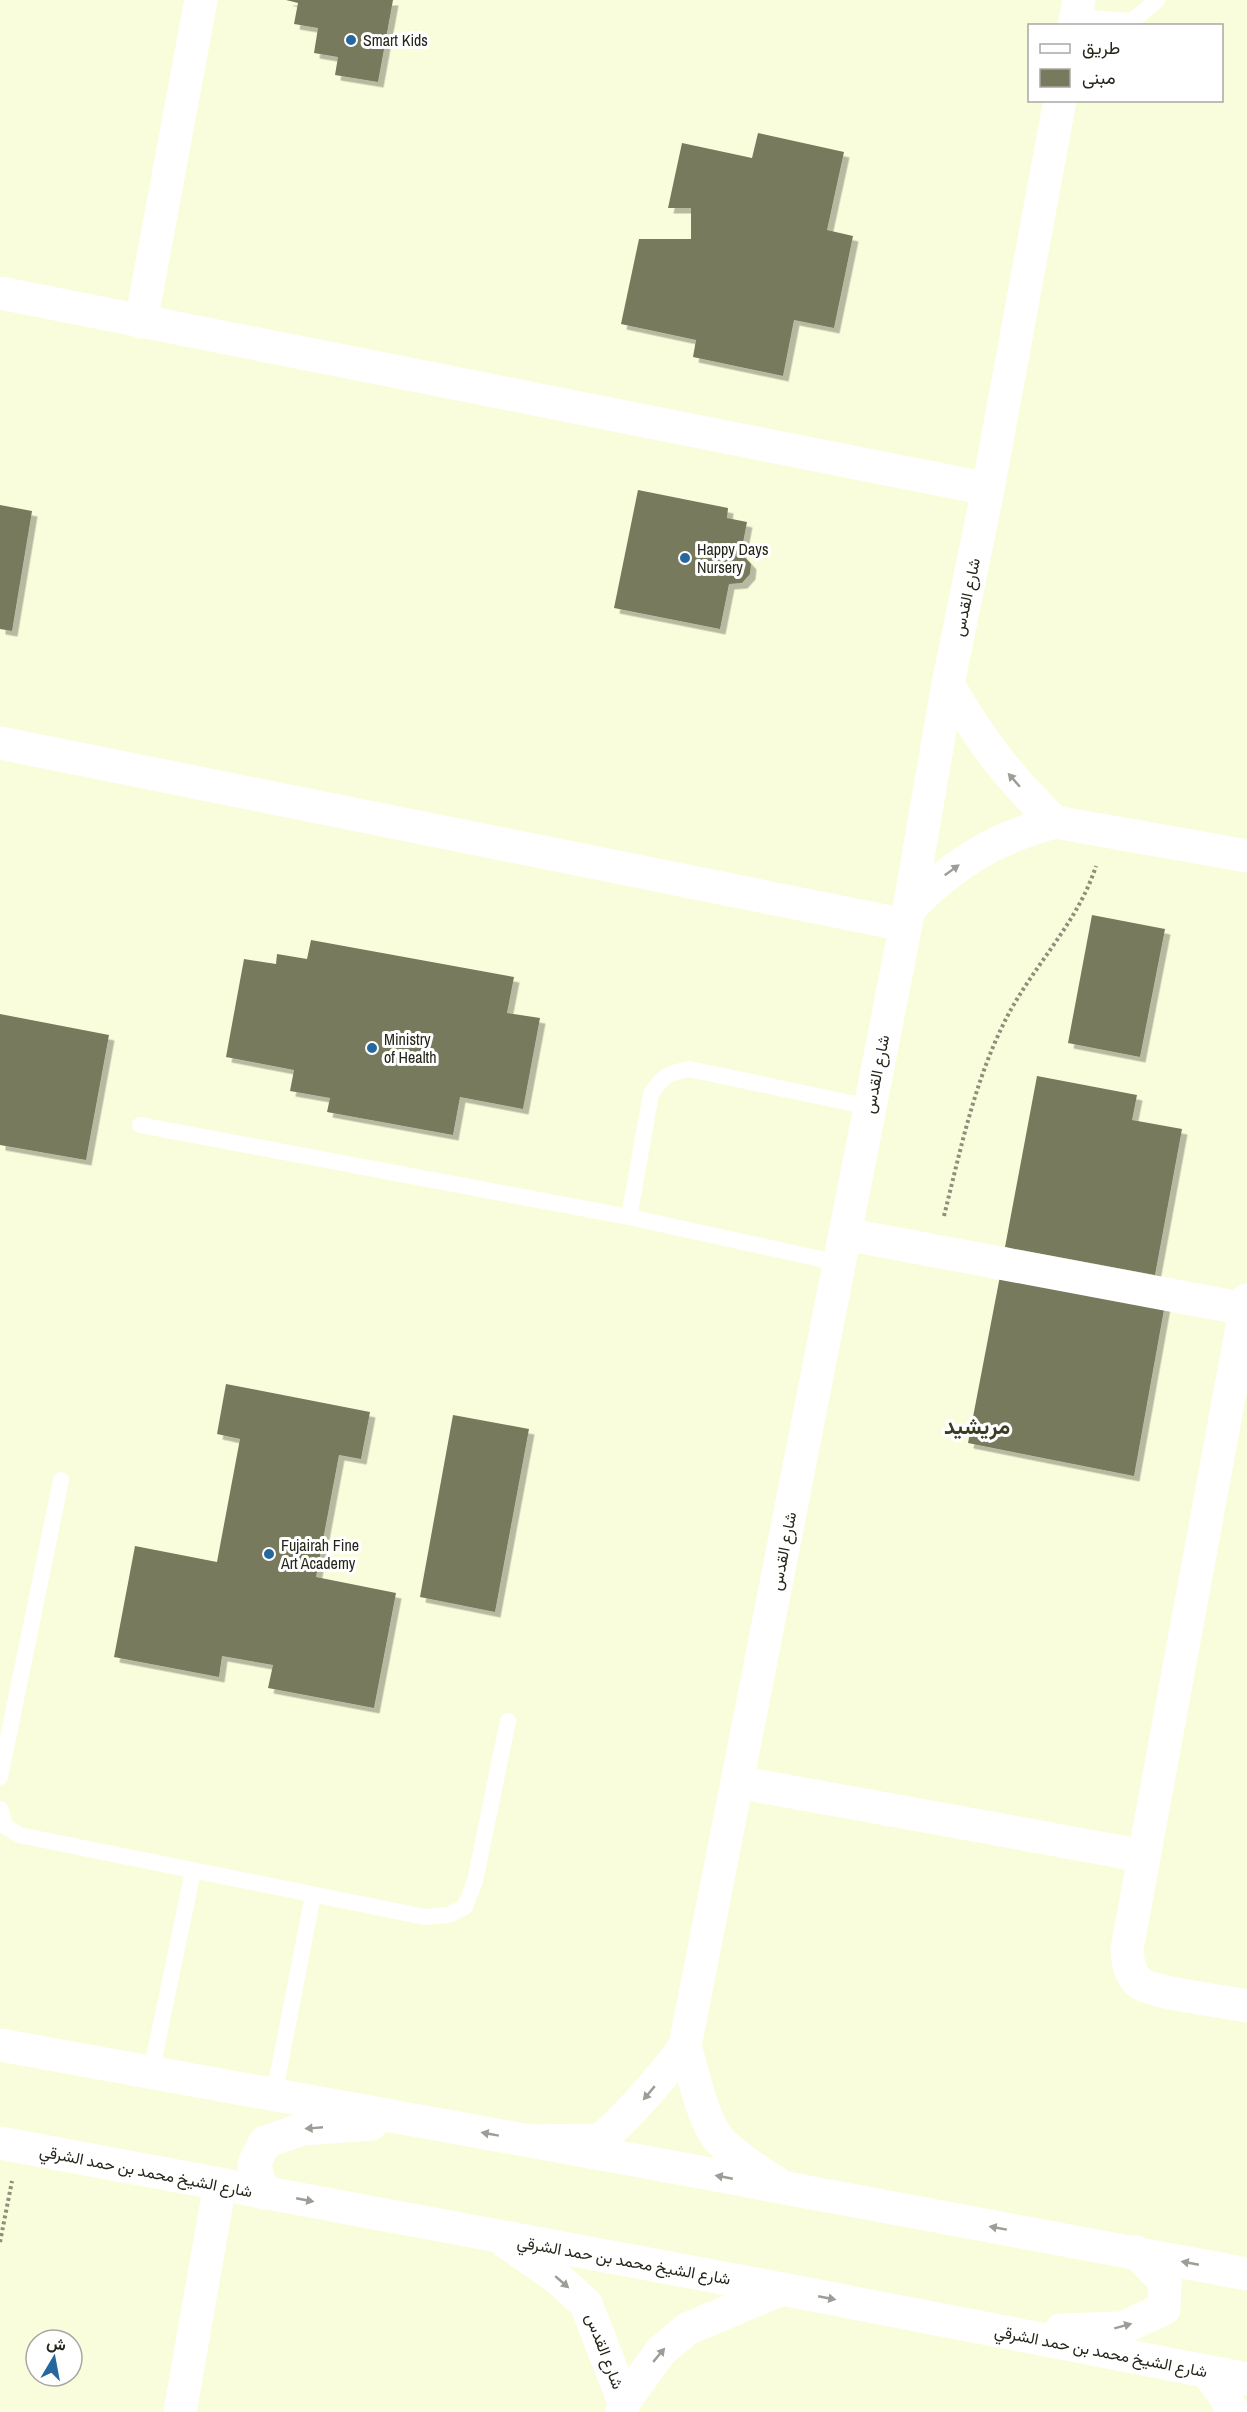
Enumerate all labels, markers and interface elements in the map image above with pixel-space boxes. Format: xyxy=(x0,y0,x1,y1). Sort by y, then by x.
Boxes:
legend xyxy=(1028,24,1223,102)
place label: Smart Kids xyxy=(363,29,428,51)
marker: Smart Kids xyxy=(344,33,358,47)
text: طريق xyxy=(1082,35,1120,60)
text: مبنى xyxy=(1082,65,1116,90)
place label: Happy Days Nursery xyxy=(697,538,768,578)
marker: Happy Days Nursery xyxy=(678,551,692,565)
street label: شارع القدس xyxy=(947,556,986,638)
one-way arrow xyxy=(1008,773,1021,788)
one-way arrow xyxy=(944,864,959,876)
place label: Ministry of Health xyxy=(384,1028,437,1068)
street label: شارع القدس xyxy=(858,1033,895,1115)
marker: Ministry of Health xyxy=(365,1041,379,1055)
district label: مريشيد xyxy=(944,1411,1010,1441)
street label: شارع القدس xyxy=(765,1510,802,1592)
place label: Fujairah Fine Art Academy xyxy=(280,1534,359,1574)
marker: Fujairah Fine Art Academy xyxy=(262,1547,276,1561)
one-way arrow xyxy=(643,2085,656,2101)
one-way arrow xyxy=(305,2123,324,2133)
one-way arrow xyxy=(481,2129,500,2138)
street label: شارع الشيخ محمد بن حمد الشرقي xyxy=(37,2140,254,2205)
one-way arrow xyxy=(714,2172,733,2181)
one-way arrow xyxy=(296,2196,315,2205)
one-way arrow xyxy=(988,2223,1007,2232)
street label: شارع الشيخ محمد بن حمد الشرقي xyxy=(515,2230,732,2293)
one-way arrow xyxy=(1180,2258,1199,2267)
one-way arrow xyxy=(554,2275,569,2288)
one-way arrow xyxy=(818,2294,837,2303)
street label: شارع القدس xyxy=(580,2310,630,2392)
street label: شارع الشيخ محمد بن حمد الشرقي xyxy=(992,2320,1209,2385)
one-way arrow xyxy=(1114,2320,1132,2330)
north arrow xyxy=(24,2328,84,2388)
text: ش xyxy=(45,2331,68,2356)
one-way arrow xyxy=(652,2347,665,2363)

